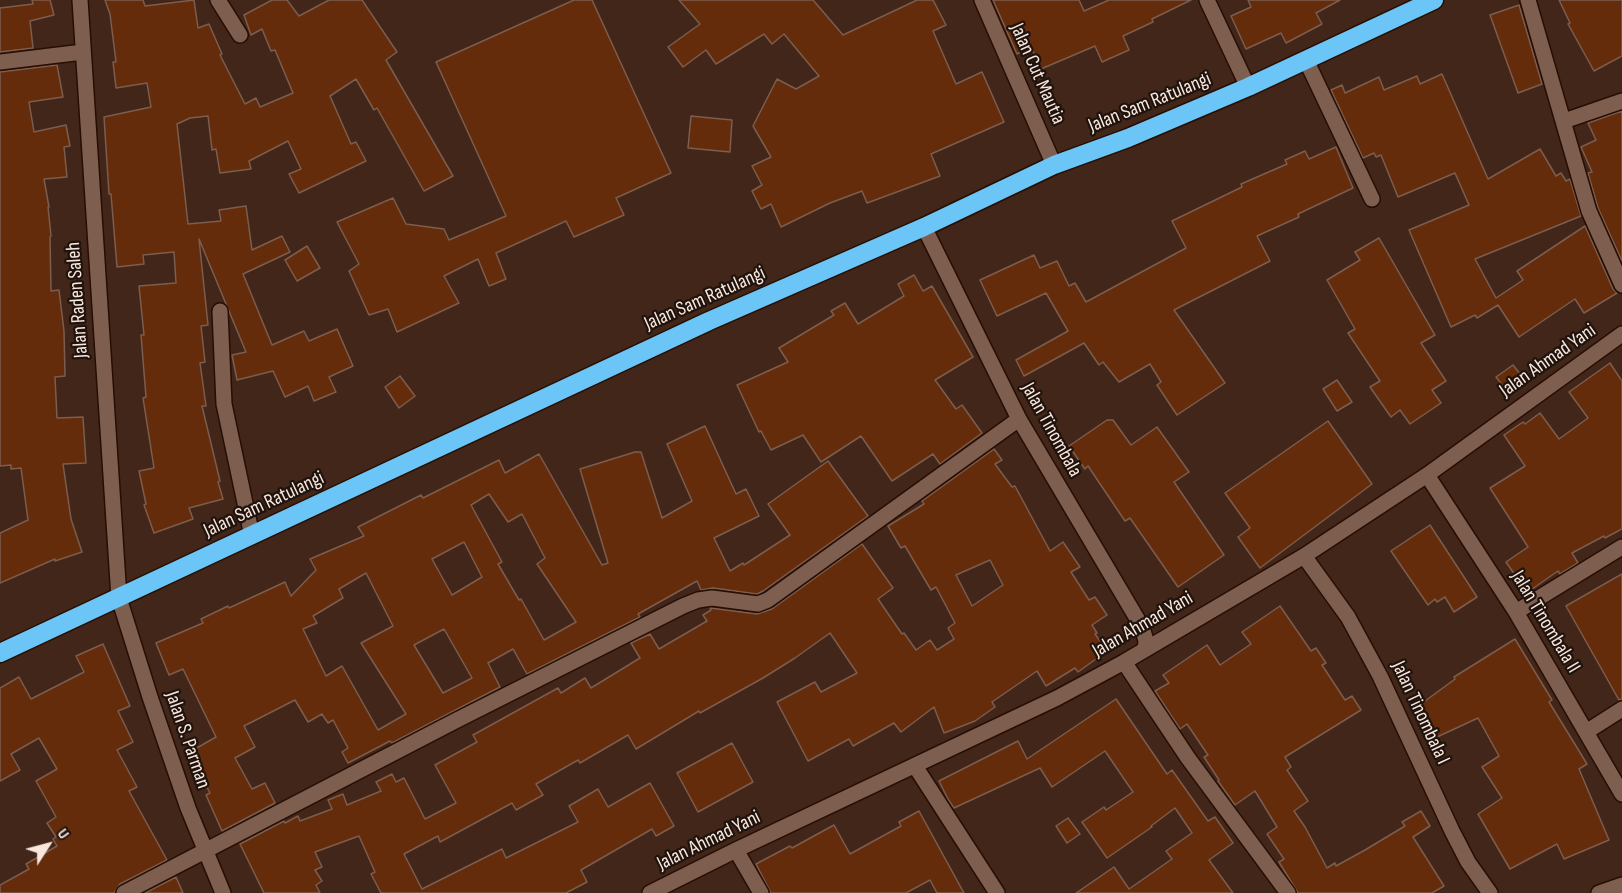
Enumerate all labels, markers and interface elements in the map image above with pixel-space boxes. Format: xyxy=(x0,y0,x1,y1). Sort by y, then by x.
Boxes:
street label: Jalan Cut Mautia xyxy=(1004,20,1070,128)
street label: Jalan Sam Ratulangi xyxy=(1085,68,1215,138)
street label: Jalan Raden Saleh xyxy=(62,241,94,359)
street label: Jalan Sam Ratulangi xyxy=(641,262,769,336)
street label: Jalan Ahmad Yani xyxy=(1495,319,1601,403)
street label: Jalan Tinombala xyxy=(1015,379,1087,481)
street label: Jalan Sam Ratulangi xyxy=(200,467,328,543)
street label: Jalan Tinombala II xyxy=(1505,566,1585,678)
street label: Jalan Ahmad Yani xyxy=(1089,587,1197,663)
street label: Jalan Tinombala I xyxy=(1386,658,1454,768)
street label: Jalan S. Parman xyxy=(159,688,215,792)
street label: Jalan Ahmad Yani xyxy=(653,806,765,876)
north arrow xyxy=(18,815,78,875)
text: U xyxy=(53,825,73,843)

